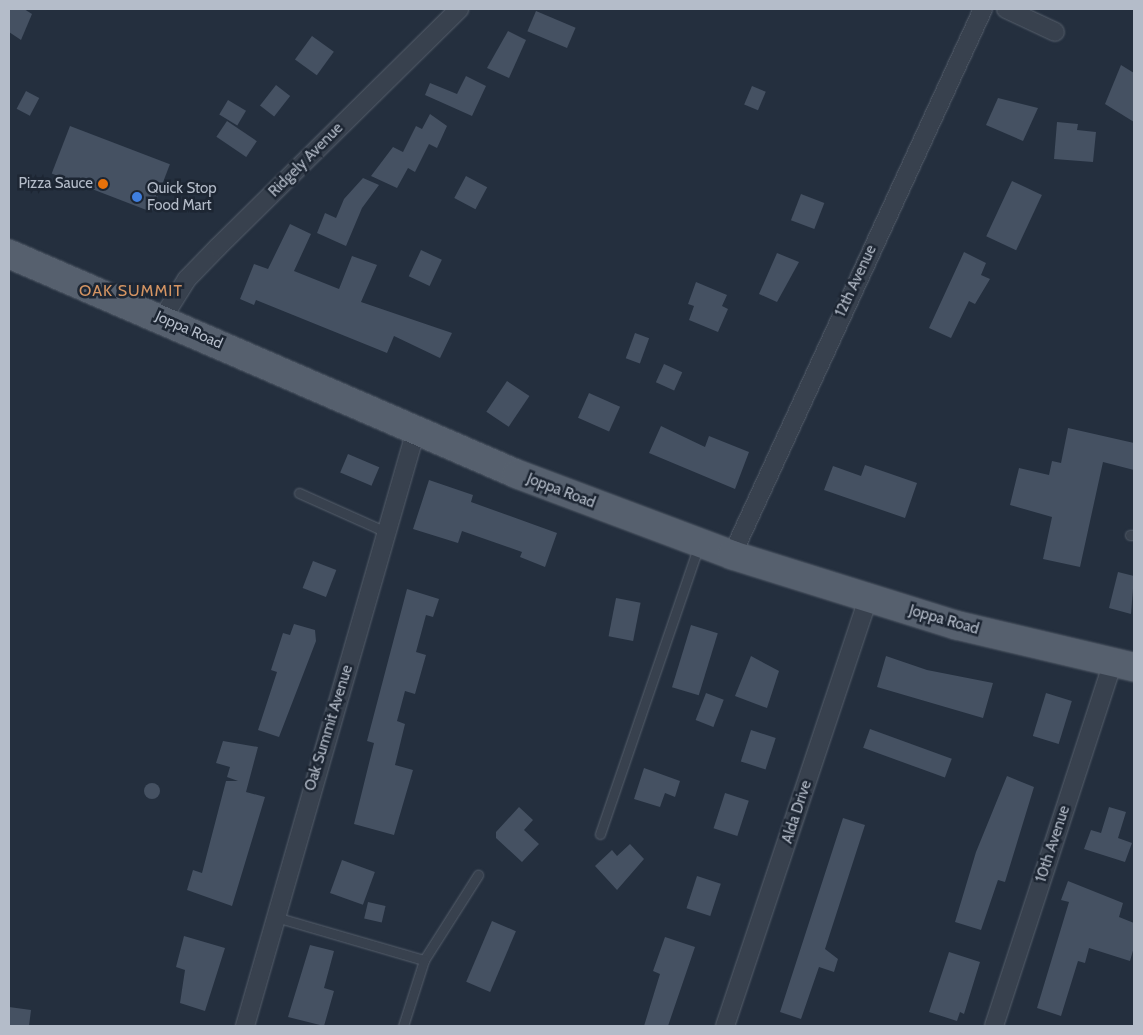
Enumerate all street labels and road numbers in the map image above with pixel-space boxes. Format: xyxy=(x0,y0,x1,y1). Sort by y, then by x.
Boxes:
street label: Ridgely Avenue xyxy=(265,119,347,201)
street label: 12th Avenue xyxy=(832,242,880,320)
street label: Joppa Road xyxy=(153,307,225,353)
street label: Joppa Road xyxy=(524,470,598,512)
street label: Joppa Road xyxy=(907,601,981,639)
street label: Oak Summit Avenue xyxy=(301,663,357,793)
street label: Alda Drive xyxy=(778,778,816,846)
street label: 10th Avenue xyxy=(1032,803,1074,885)

